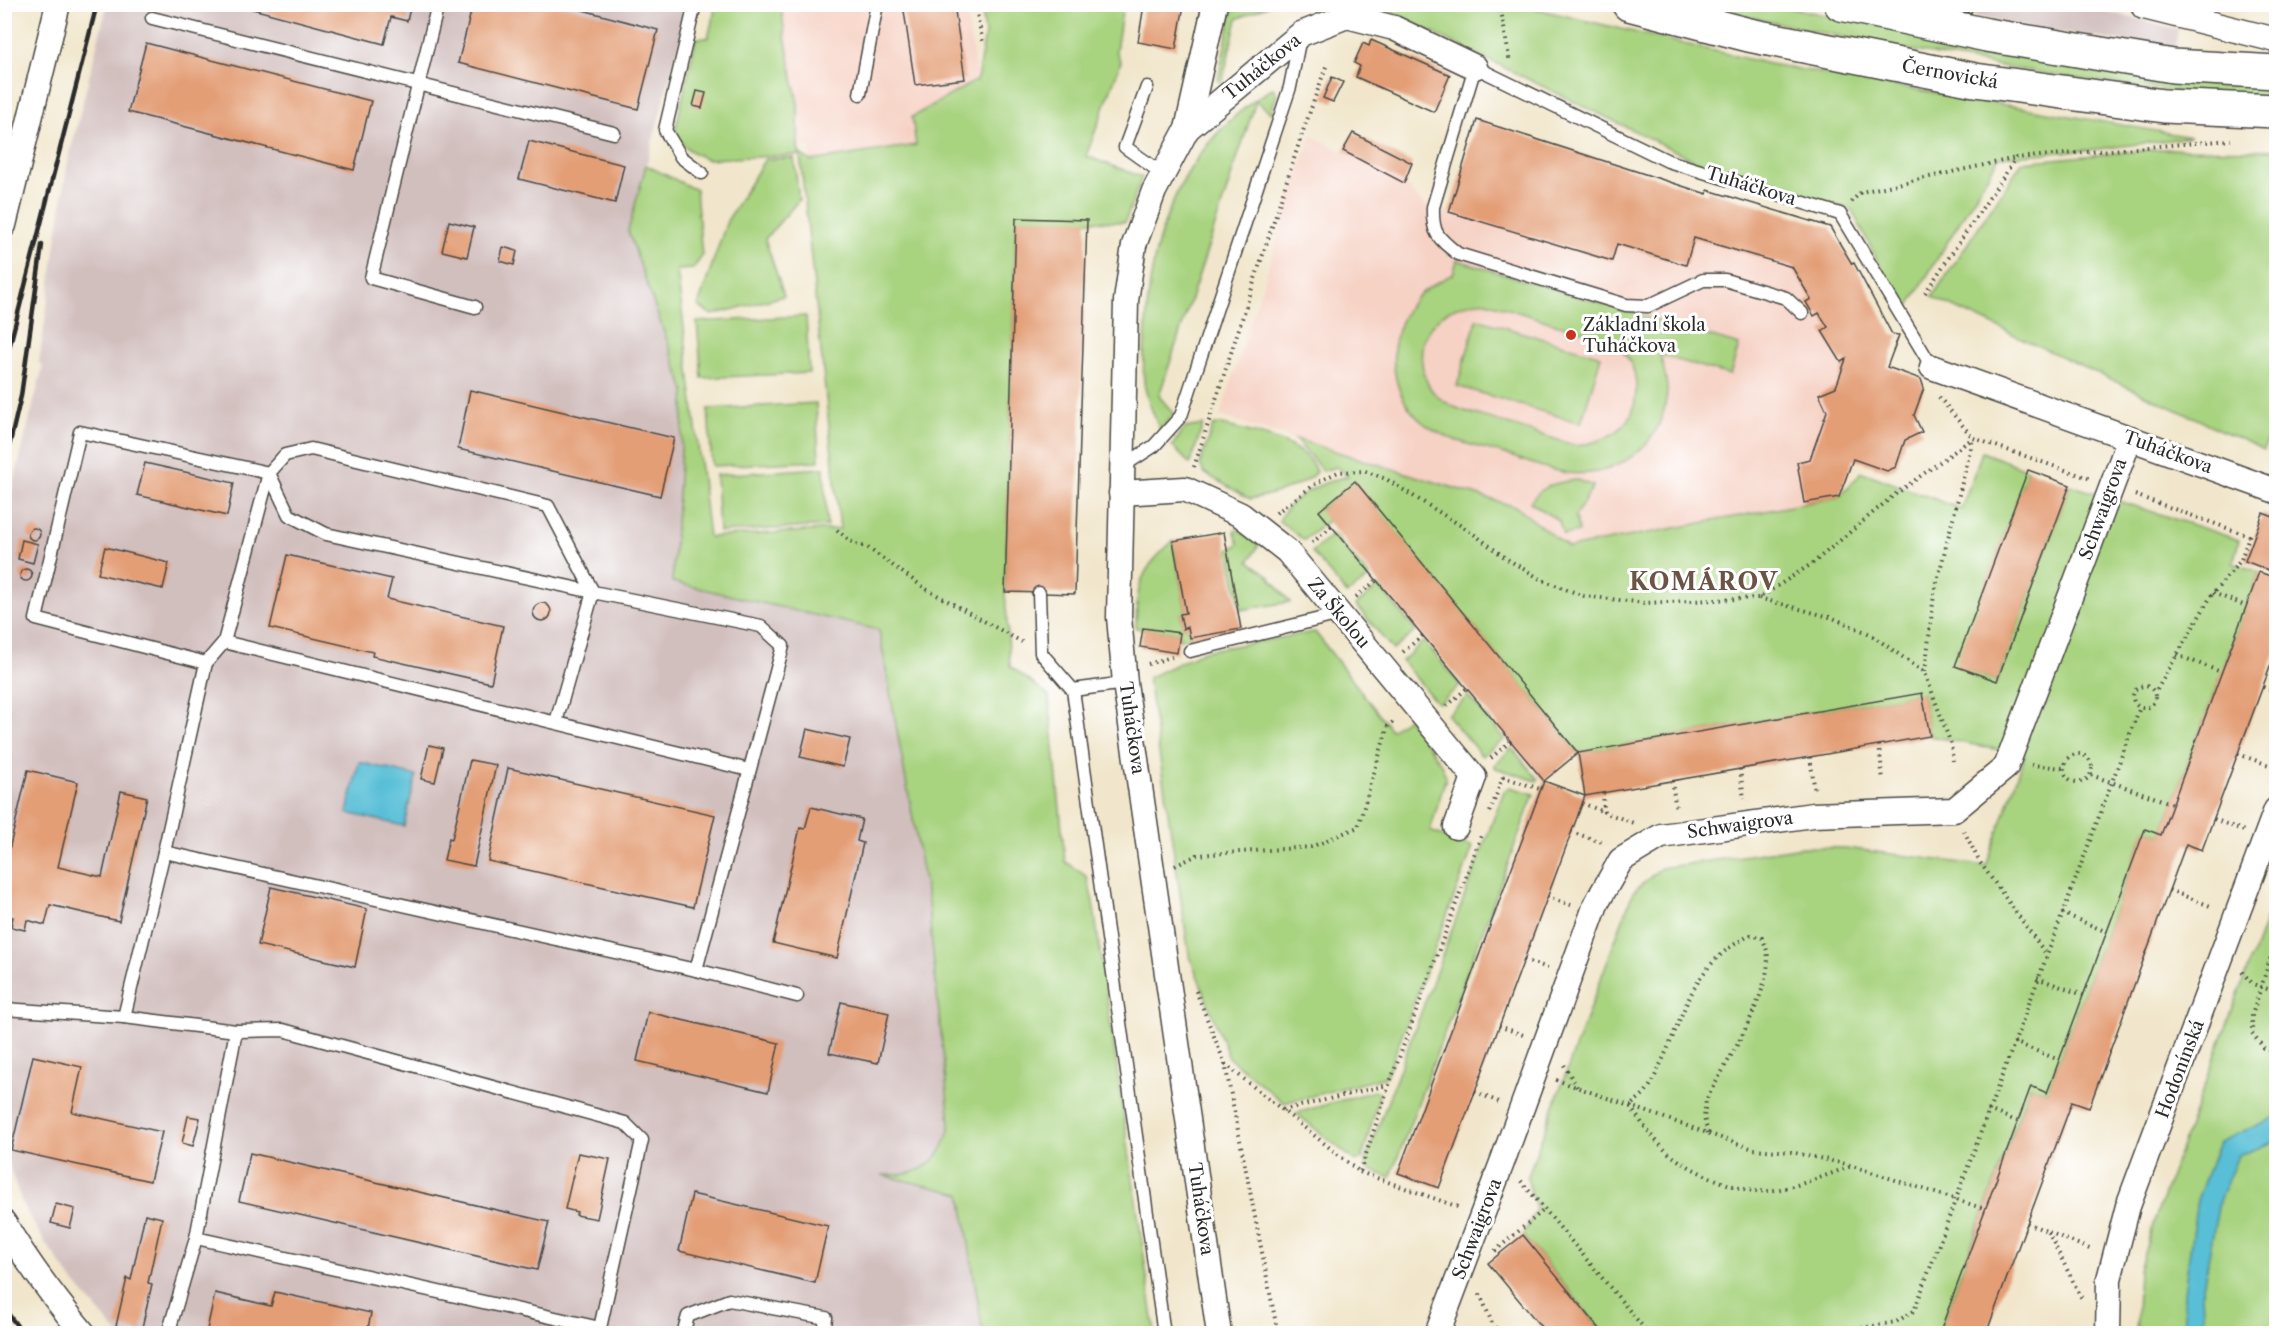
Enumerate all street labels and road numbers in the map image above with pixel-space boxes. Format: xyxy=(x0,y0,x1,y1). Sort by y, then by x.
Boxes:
street label: Tuháčkova xyxy=(1219,29,1306,105)
street label: Černovická xyxy=(1900,53,2001,93)
street label: Tuháčkova xyxy=(1703,162,1799,210)
street label: Tuháčkova xyxy=(2120,426,2216,478)
street label: Schwaigrova xyxy=(2074,455,2132,563)
street label: Za Školou xyxy=(1303,572,1376,653)
street label: Tuháčkova xyxy=(1115,680,1149,776)
street label: Schwaigrova xyxy=(1686,807,1795,843)
street label: Hodonínská xyxy=(2151,1016,2209,1121)
street label: Tuháčkova xyxy=(1184,1161,1218,1257)
street label: Schwaigrova xyxy=(1448,1175,1507,1283)

